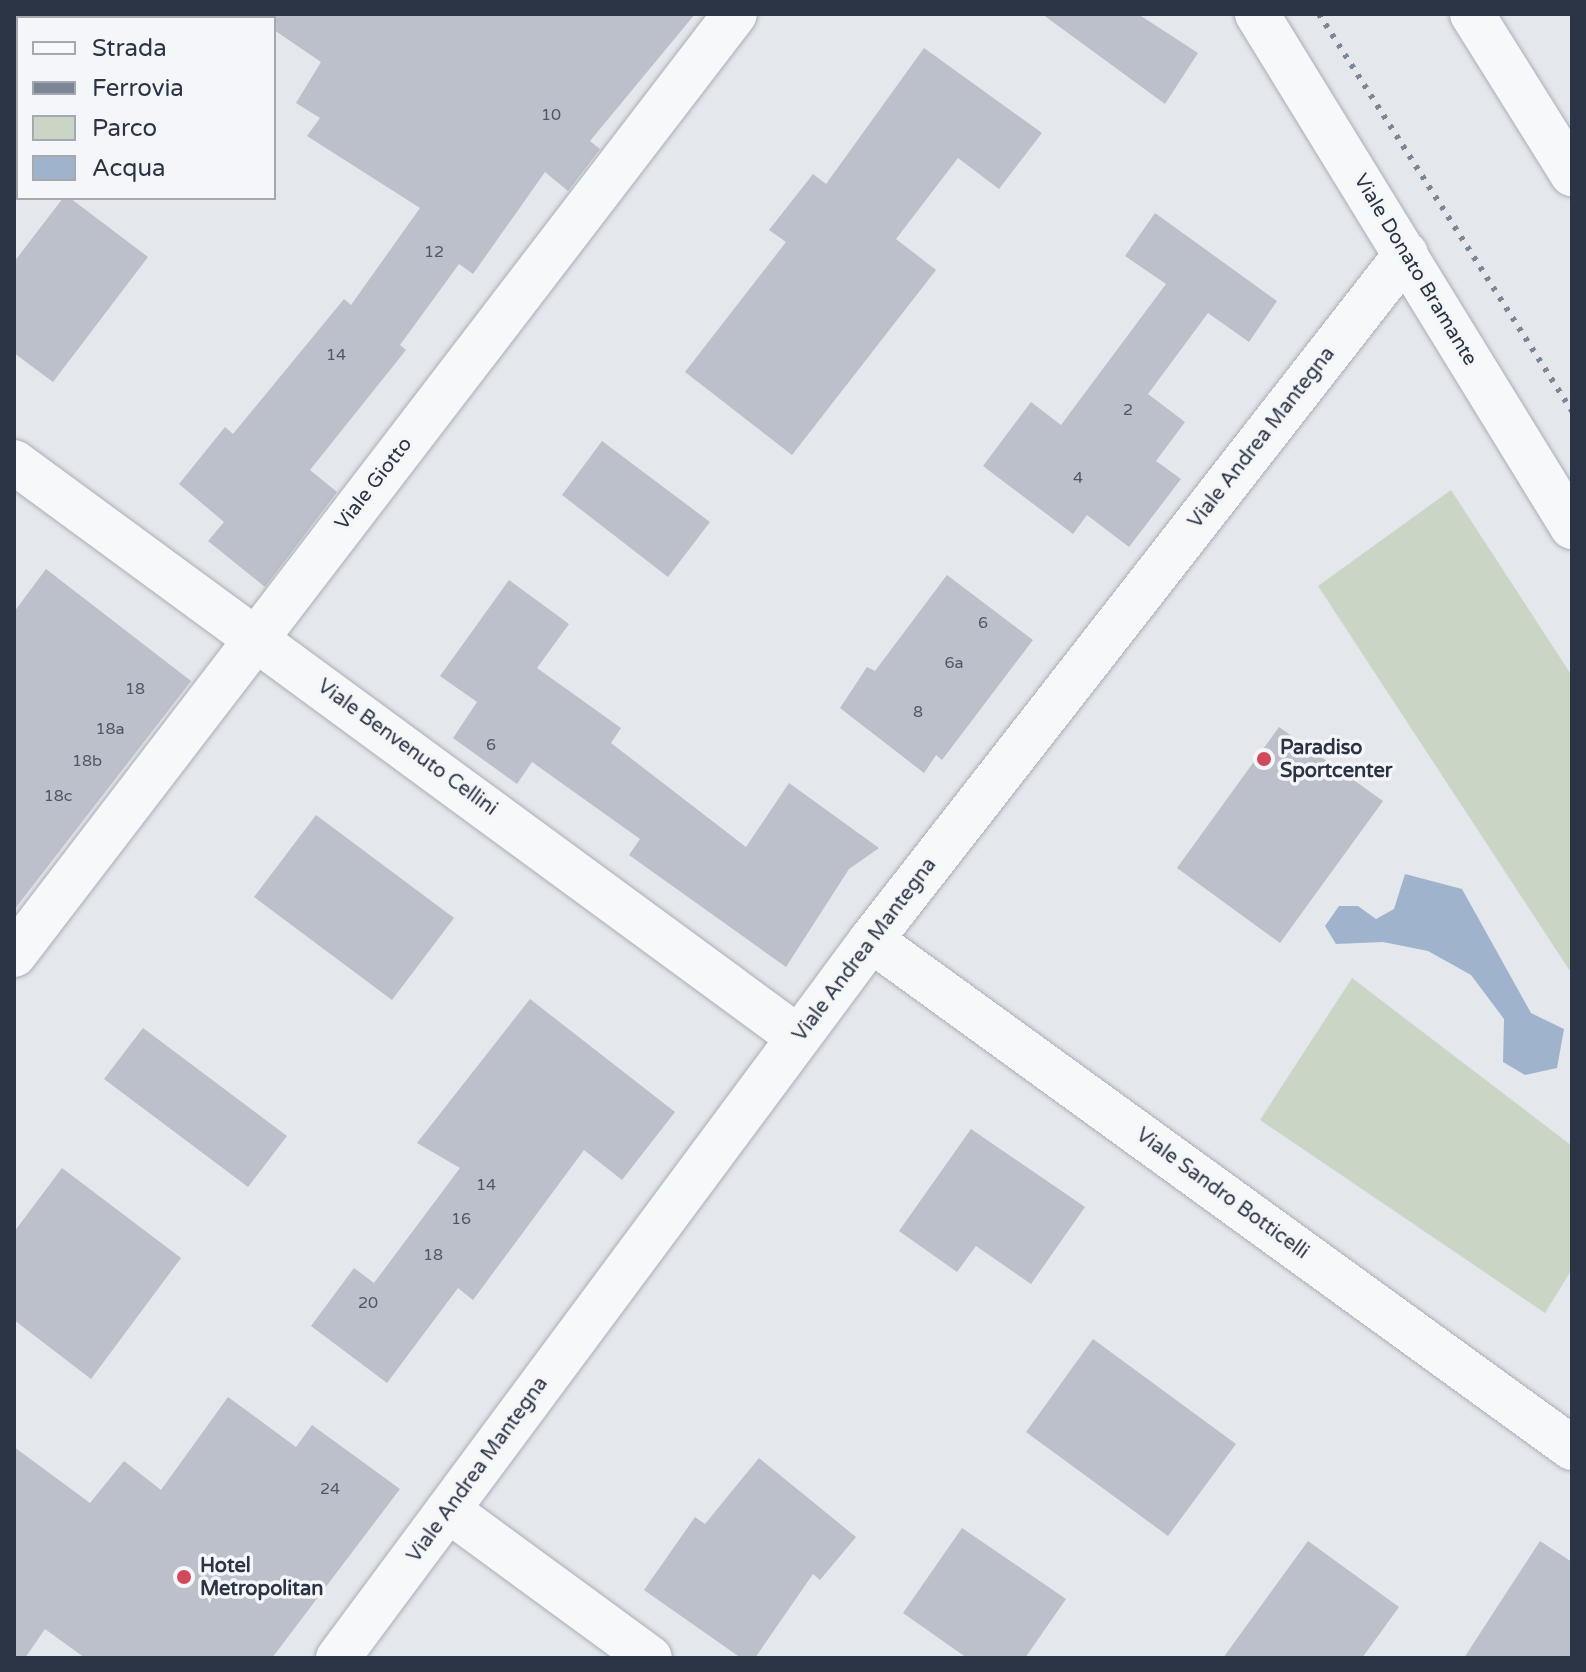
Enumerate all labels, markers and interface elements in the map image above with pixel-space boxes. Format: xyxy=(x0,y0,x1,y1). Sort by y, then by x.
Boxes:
legend xyxy=(16,16,276,200)
text: Strada xyxy=(92,34,167,63)
text: Ferrovia xyxy=(92,74,184,103)
house number: 10 xyxy=(541,105,561,125)
text: Parco xyxy=(92,114,157,143)
text: Acqua xyxy=(92,154,166,183)
street label: Viale Donato Bramante xyxy=(1348,170,1482,370)
house number: 12 xyxy=(424,242,444,262)
street label: Viale Andrea Mantegna xyxy=(1184,343,1340,533)
house number: 14 xyxy=(326,345,346,365)
house number: 2 xyxy=(1123,400,1133,420)
street label: Viale Giotto xyxy=(330,433,418,535)
house number: 4 xyxy=(1073,468,1083,488)
house number: 6 xyxy=(978,613,988,633)
house number: 6a xyxy=(944,653,964,673)
street label: Viale Benvenuto Cellini xyxy=(312,675,502,821)
house number: 18 xyxy=(125,679,145,699)
house number: 8 xyxy=(913,702,923,722)
house number: 18a xyxy=(95,719,125,739)
house number: 6 xyxy=(486,735,496,755)
place label: Paradiso Sportcenter xyxy=(1280,736,1392,783)
marker: Paradiso Sportcenter xyxy=(1255,750,1273,768)
house number: 18b xyxy=(72,751,102,771)
house number: 18c xyxy=(44,786,72,806)
street label: Viale Andrea Mantegna xyxy=(788,854,942,1046)
street label: Viale Sandro Botticelli xyxy=(1131,1123,1313,1265)
house number: 14 xyxy=(476,1175,496,1195)
house number: 16 xyxy=(451,1209,471,1229)
house number: 18 xyxy=(423,1245,443,1265)
house number: 20 xyxy=(358,1293,378,1313)
street label: Viale Andrea Mantegna xyxy=(403,1373,553,1567)
house number: 24 xyxy=(320,1479,340,1499)
place label: Hotel Metropolitan xyxy=(200,1554,323,1601)
marker: Hotel Metropolitan xyxy=(175,1568,193,1586)

